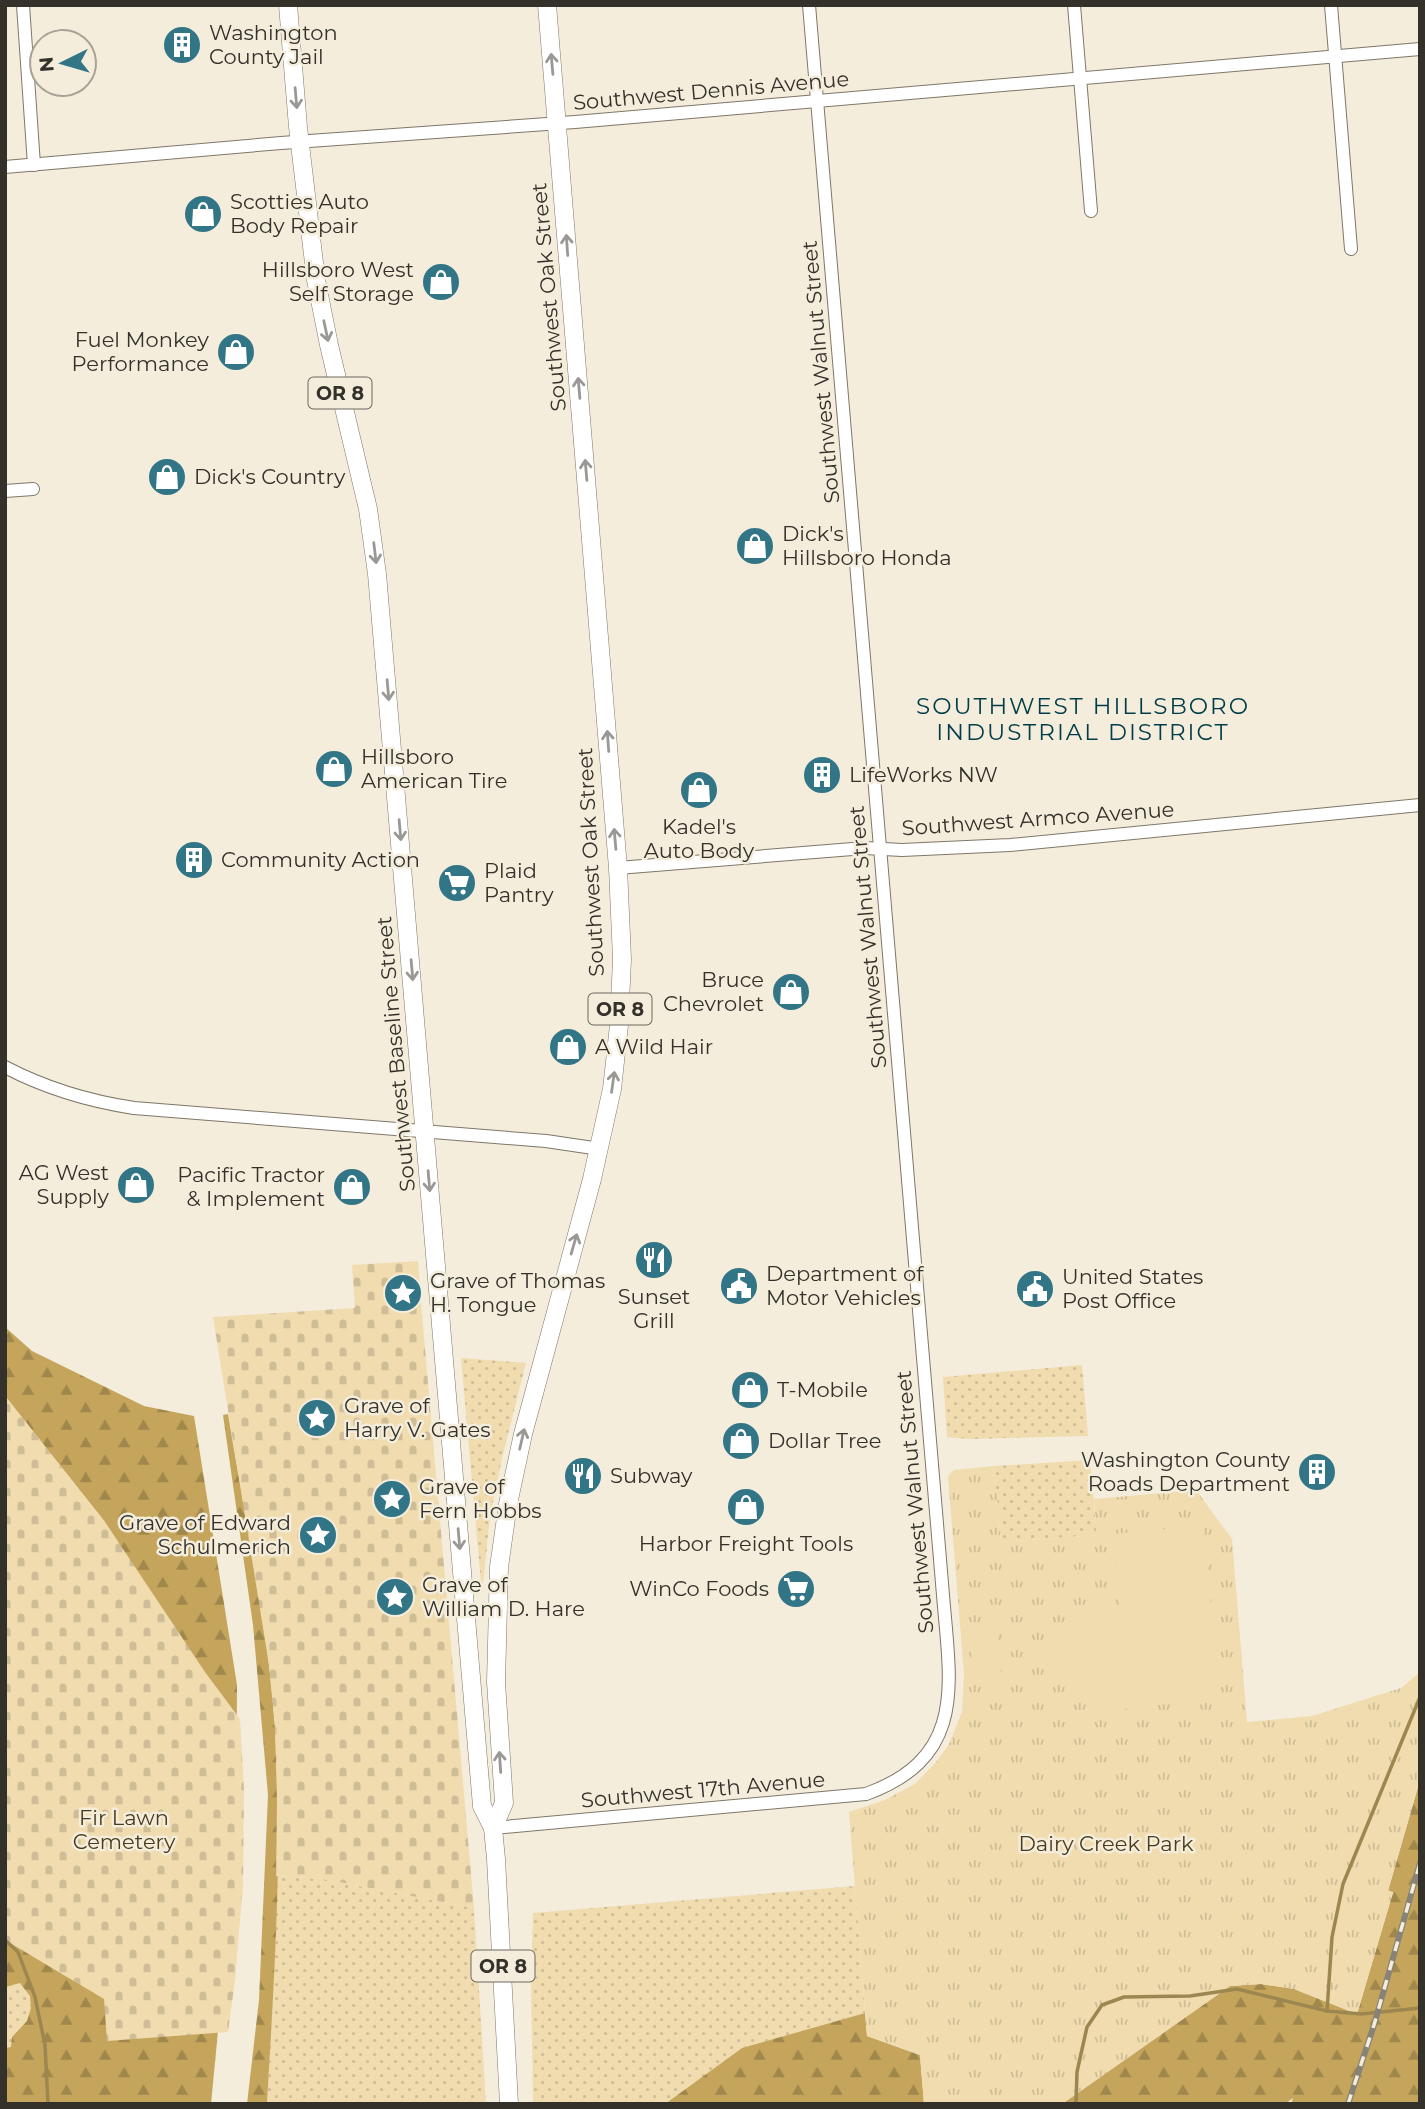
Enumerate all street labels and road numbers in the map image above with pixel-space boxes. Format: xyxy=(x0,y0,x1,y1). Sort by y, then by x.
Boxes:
street label: Southwest Dennis Avenue xyxy=(572,66,850,115)
street label: Southwest Oak Street xyxy=(526,182,571,412)
street label: Southwest Walnut Street xyxy=(797,240,844,505)
road number: OR 8 xyxy=(308,378,372,408)
street label: Southwest Oak Street xyxy=(572,747,609,977)
street label: Southwest Armco Avenue xyxy=(901,797,1175,840)
street label: Southwest Walnut Street xyxy=(844,805,891,1070)
street label: Southwest Baseline Street xyxy=(371,915,420,1193)
road number: OR 8 xyxy=(588,993,652,1024)
street label: Southwest Walnut Street xyxy=(891,1370,938,1635)
street label: Southwest 17th Avenue xyxy=(580,1766,826,1813)
road number: OR 8 xyxy=(472,1950,534,1982)

